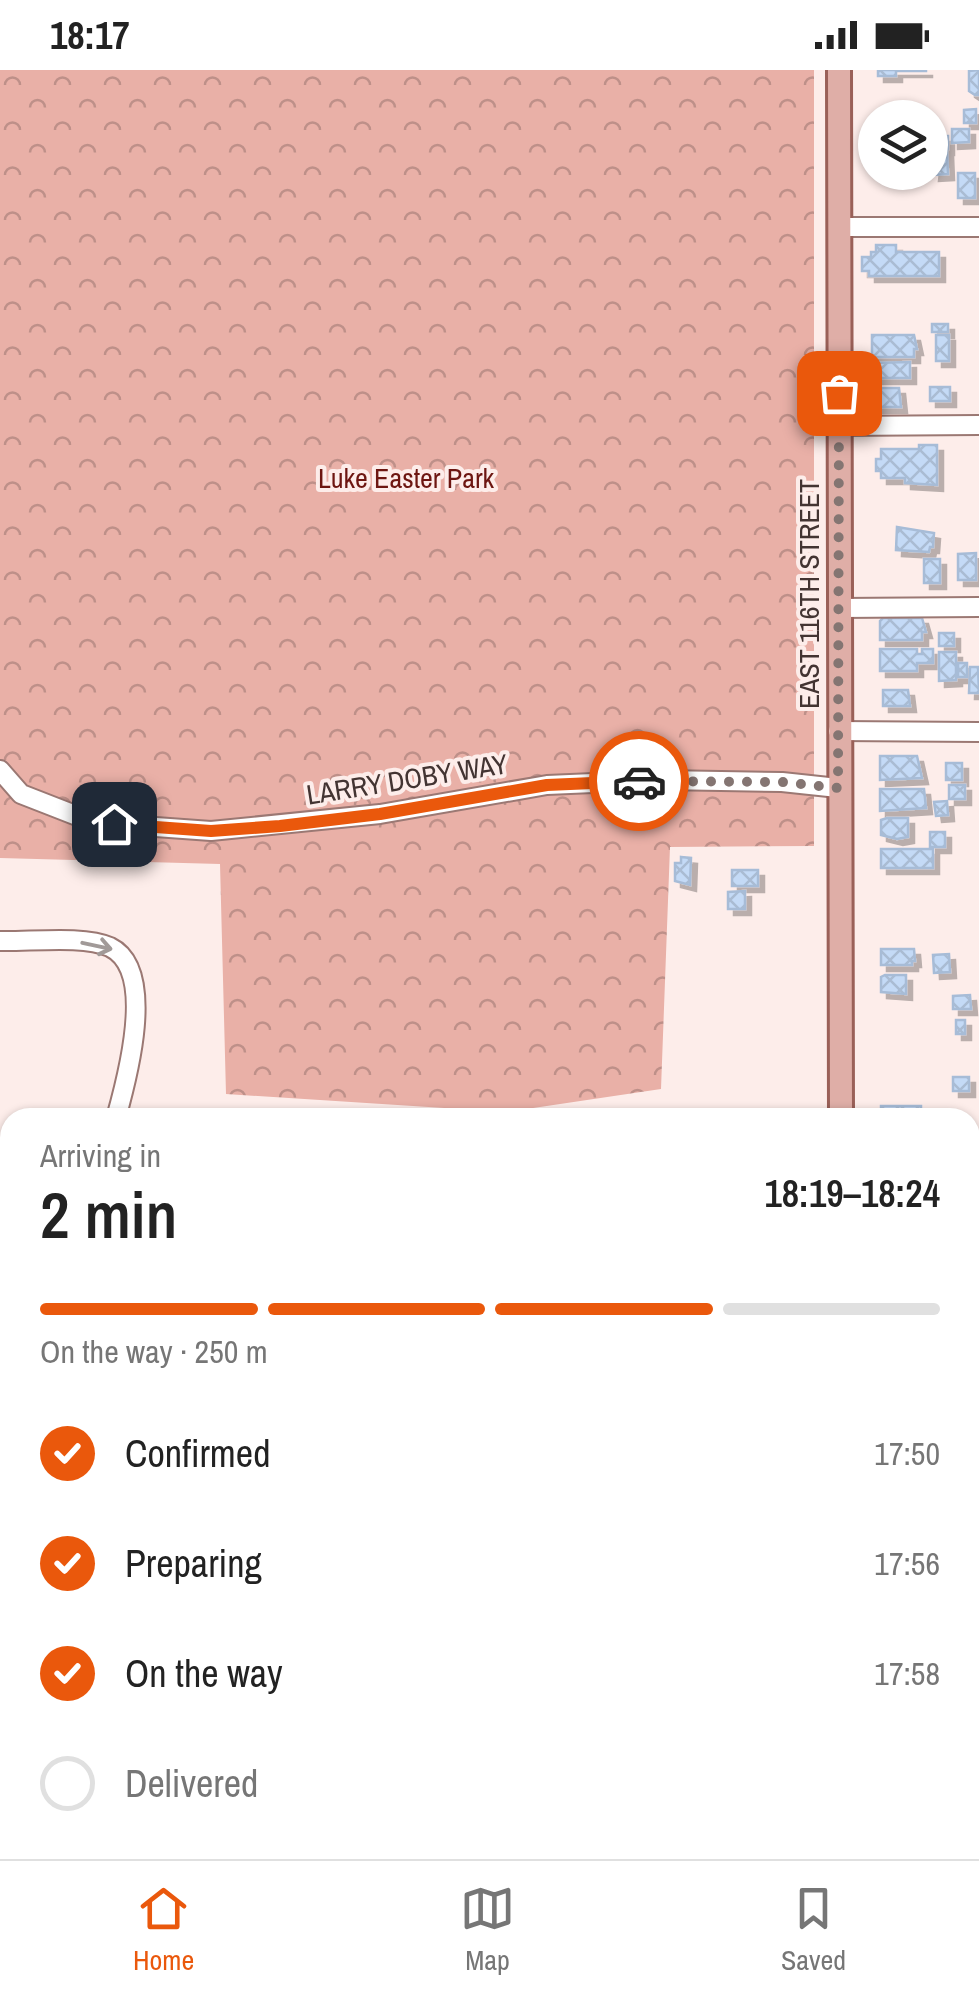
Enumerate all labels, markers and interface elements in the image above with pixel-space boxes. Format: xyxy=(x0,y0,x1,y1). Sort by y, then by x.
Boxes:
text: 18:17 xyxy=(50,10,130,61)
map controls xyxy=(858,100,948,190)
button: layers xyxy=(858,100,948,190)
pin xyxy=(797,351,882,436)
icon: bag xyxy=(812,366,867,421)
park label: Luke Easter Park xyxy=(318,459,495,497)
street label: EAST 116TH STREET xyxy=(790,479,828,709)
courier xyxy=(589,731,689,831)
street label: LARRY DOBY WAY xyxy=(304,744,511,814)
icon: car xyxy=(612,754,667,809)
pin xyxy=(72,782,157,867)
icon: home xyxy=(87,797,142,852)
one-way arrow xyxy=(80,938,112,956)
text: Arriving in xyxy=(40,1134,161,1177)
text: 18:19–18:24 xyxy=(764,1168,940,1219)
text: 2 min xyxy=(40,1171,177,1258)
text: On the way · 250 m xyxy=(40,1330,268,1373)
icon: check xyxy=(40,1426,95,1481)
text: Confirmed xyxy=(125,1428,270,1479)
text: 17:50 xyxy=(874,1432,940,1475)
icon: check xyxy=(40,1536,95,1591)
text: Preparing xyxy=(125,1538,262,1589)
text: 17:56 xyxy=(874,1542,940,1585)
icon: check xyxy=(40,1646,95,1701)
text: On the way xyxy=(125,1648,283,1699)
text: 17:58 xyxy=(874,1652,940,1695)
text: Delivered xyxy=(125,1758,258,1809)
tab: Home xyxy=(133,1881,194,1979)
tab: Map xyxy=(460,1881,515,1979)
tab: Saved xyxy=(781,1881,846,1979)

